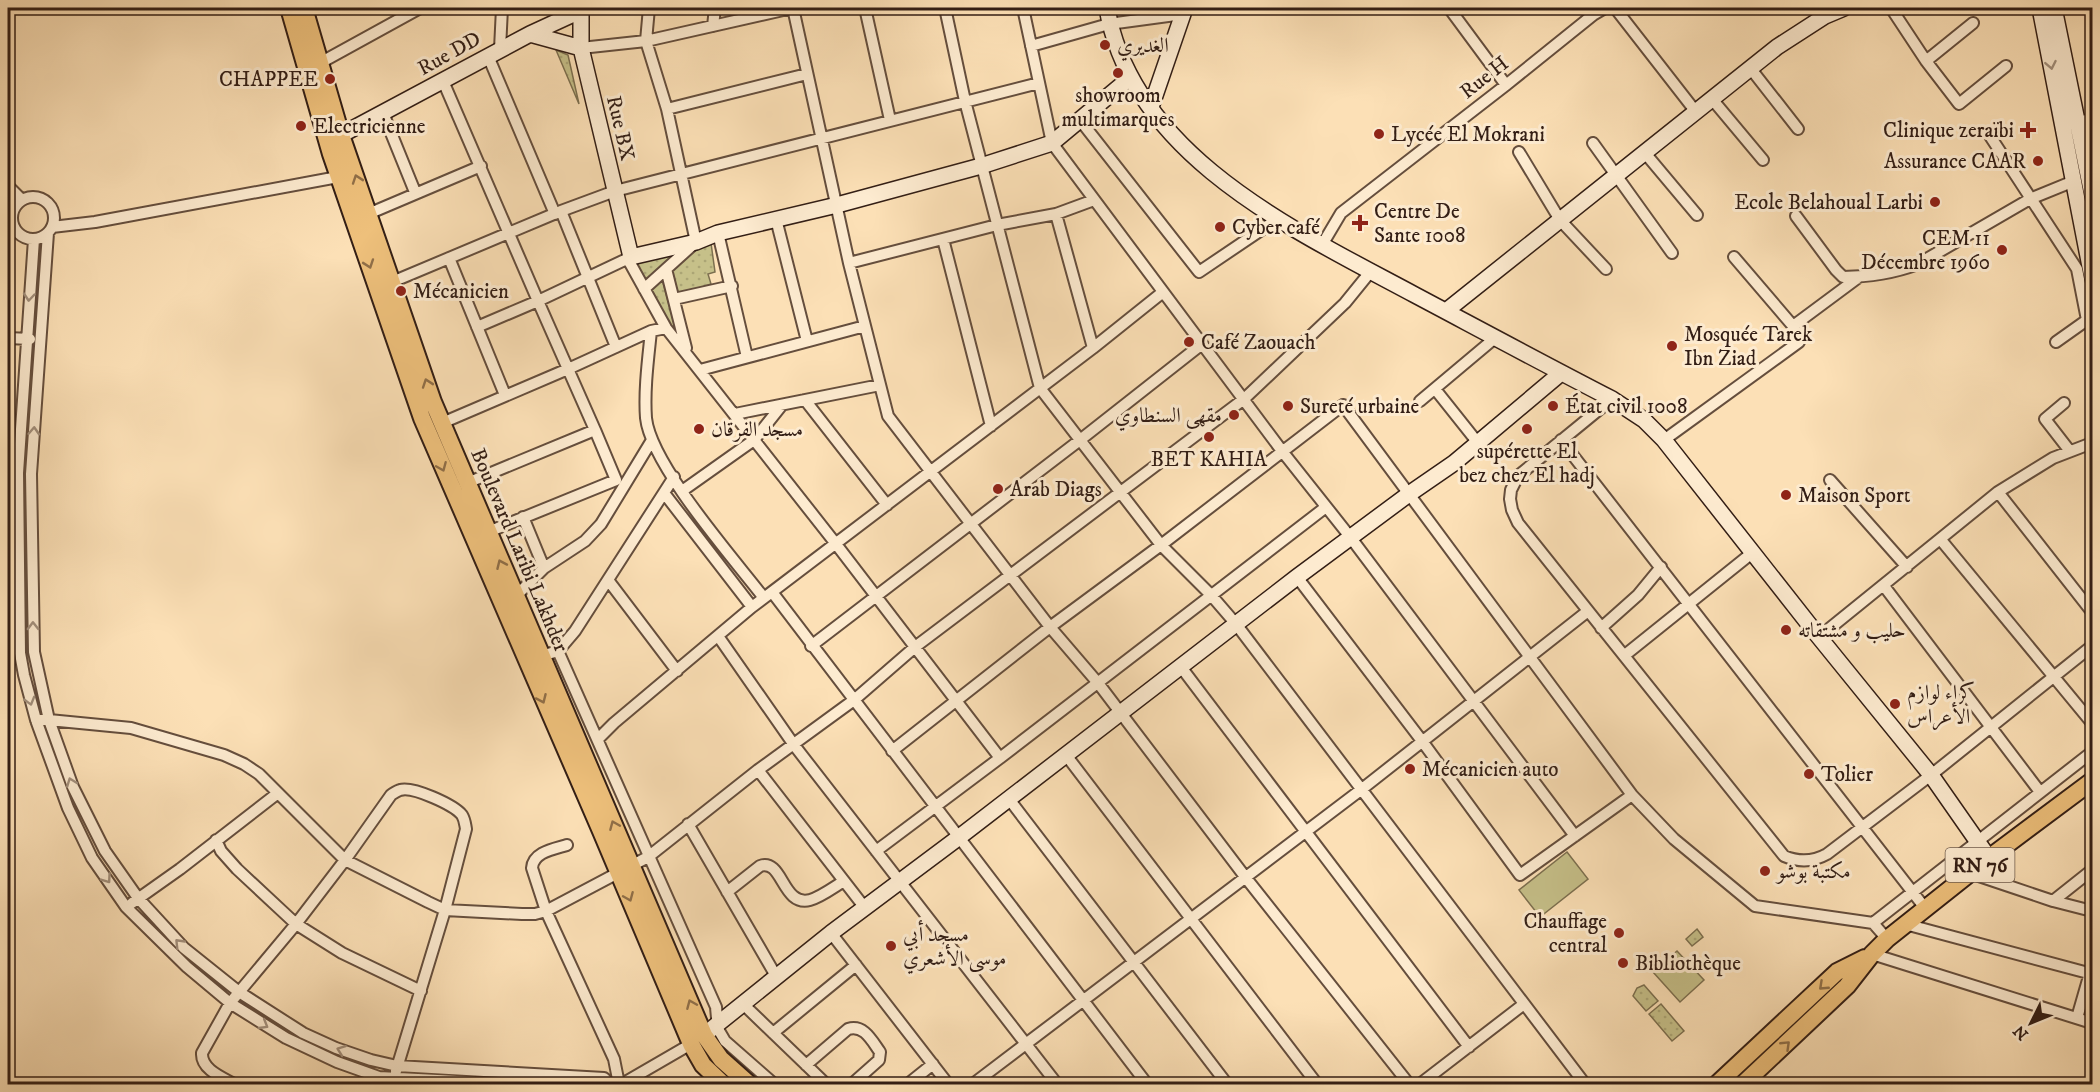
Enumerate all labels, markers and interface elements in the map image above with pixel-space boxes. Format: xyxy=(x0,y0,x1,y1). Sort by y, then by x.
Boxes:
street label: Rue DD xyxy=(413,26,486,82)
place label: الغديري xyxy=(1117,33,1169,61)
marker: الغديري xyxy=(1098,38,1112,52)
street label: Rue H xyxy=(1455,51,1514,105)
one-way arrow xyxy=(2044,60,2057,70)
marker: showroom multimarques xyxy=(1111,66,1125,80)
place label: CHAPPEE xyxy=(219,67,318,93)
marker: CHAPPEE xyxy=(323,72,337,86)
place label: showroom multimarques xyxy=(1062,83,1174,133)
street label: Rue BX xyxy=(600,93,640,163)
place label: Electricienne xyxy=(313,114,426,140)
place label: Clinique zeraïbi xyxy=(1883,118,2014,144)
marker: Electricienne xyxy=(294,119,308,133)
marker: Clinique zeraïbi xyxy=(2019,121,2037,139)
place label: Lycée El Mokrani xyxy=(1391,122,1545,148)
marker: Lycée El Mokrani xyxy=(1372,127,1386,141)
place label: Assurance CAAR xyxy=(1884,149,2026,175)
marker: Assurance CAAR xyxy=(2031,154,2045,168)
one-way arrow xyxy=(351,174,364,185)
place label: Ecole Belahoual Larbi xyxy=(1734,190,1923,216)
marker: Ecole Belahoual Larbi xyxy=(1928,195,1942,209)
place label: Centre De Sante 1008 xyxy=(1374,199,1465,249)
marker: Centre De Sante 1008 xyxy=(1351,214,1369,232)
place label: Cyber café xyxy=(1232,215,1320,241)
marker: Cyber café xyxy=(1213,220,1227,234)
place label: CEM 11 Décembre 1960 xyxy=(1861,226,1990,276)
marker: CEM 11 Décembre 1960 xyxy=(1995,243,2009,257)
one-way arrow xyxy=(361,258,374,269)
place label: Mécanicien xyxy=(413,279,509,305)
marker: Mécanicien xyxy=(394,284,408,298)
one-way arrow xyxy=(23,293,36,302)
place label: Mosquée Tarek Ibn Ziad xyxy=(1684,322,1813,372)
place label: Café Zaouach xyxy=(1201,330,1315,356)
marker: Café Zaouach xyxy=(1182,335,1196,349)
marker: Mosquée Tarek Ibn Ziad xyxy=(1665,339,1679,353)
one-way arrow xyxy=(421,378,434,389)
place label: État civil 1008 xyxy=(1565,393,1687,420)
place label: Sureté urbaine xyxy=(1300,394,1420,420)
marker: Sureté urbaine xyxy=(1281,399,1295,413)
marker: État civil 1008 xyxy=(1546,399,1560,413)
place label: مقهى السنطاوي xyxy=(1115,403,1222,431)
marker: مقهى السنطاوي xyxy=(1227,408,1241,422)
place label: مسجد الفرقان xyxy=(711,417,803,443)
marker: مسجد الفرقان xyxy=(692,422,706,436)
marker: supérette El bez chez El hadj xyxy=(1520,422,1534,436)
one-way arrow xyxy=(27,426,40,435)
marker: BET KAHIA xyxy=(1202,430,1216,444)
place label: supérette El bez chez El hadj xyxy=(1459,439,1595,489)
street label: Boulevard Laribi Lakhder xyxy=(464,445,574,656)
place label: BET KAHIA xyxy=(1151,447,1268,473)
one-way arrow xyxy=(434,461,446,472)
place label: Arab Diags xyxy=(1010,477,1102,503)
marker: Arab Diags xyxy=(991,482,1005,496)
place label: Maison Sport xyxy=(1798,483,1911,509)
marker: Maison Sport xyxy=(1779,488,1793,502)
one-way arrow xyxy=(496,559,508,570)
place label: حليب و مشتقاته xyxy=(1798,618,1906,644)
one-way arrow xyxy=(27,621,39,630)
marker: حليب و مشتقاته xyxy=(1779,623,1793,637)
place label: كراء لوازم الأعراس xyxy=(1907,680,1975,731)
one-way arrow xyxy=(535,692,547,703)
one-way arrow xyxy=(23,695,35,706)
marker: كراء لوازم الأعراس xyxy=(1888,697,1902,711)
place label: Mécanicien auto xyxy=(1422,757,1559,783)
marker: Mécanicien auto xyxy=(1403,762,1417,776)
place label: Tolier xyxy=(1821,762,1873,788)
marker: Tolier xyxy=(1802,767,1816,781)
one-way arrow xyxy=(66,777,79,788)
one-way arrow xyxy=(609,820,621,831)
road number: RN 76 xyxy=(1946,848,2014,882)
place label: مكتبة بوشو xyxy=(1775,859,1851,885)
marker: مكتبة بوشو xyxy=(1758,864,1772,878)
one-way arrow xyxy=(100,873,111,884)
one-way arrow xyxy=(622,890,634,901)
place label: Chauffage central xyxy=(1523,909,1608,959)
place label: مسجد أبي موسى الأشعري xyxy=(903,919,1006,974)
marker: Chauffage central xyxy=(1612,926,1626,940)
one-way arrow xyxy=(176,939,187,950)
marker: مسجد أبي موسى الأشعري xyxy=(884,939,898,953)
place label: Bibliothèque xyxy=(1635,951,1741,977)
marker: Bibliothèque xyxy=(1616,956,1630,970)
one-way arrow xyxy=(1819,978,1830,989)
north arrow xyxy=(2001,993,2061,1053)
one-way arrow xyxy=(686,1000,698,1011)
one-way arrow xyxy=(258,1017,268,1029)
text: N xyxy=(2009,1021,2033,1044)
one-way arrow xyxy=(1778,1041,1789,1052)
one-way arrow xyxy=(336,1044,347,1057)

